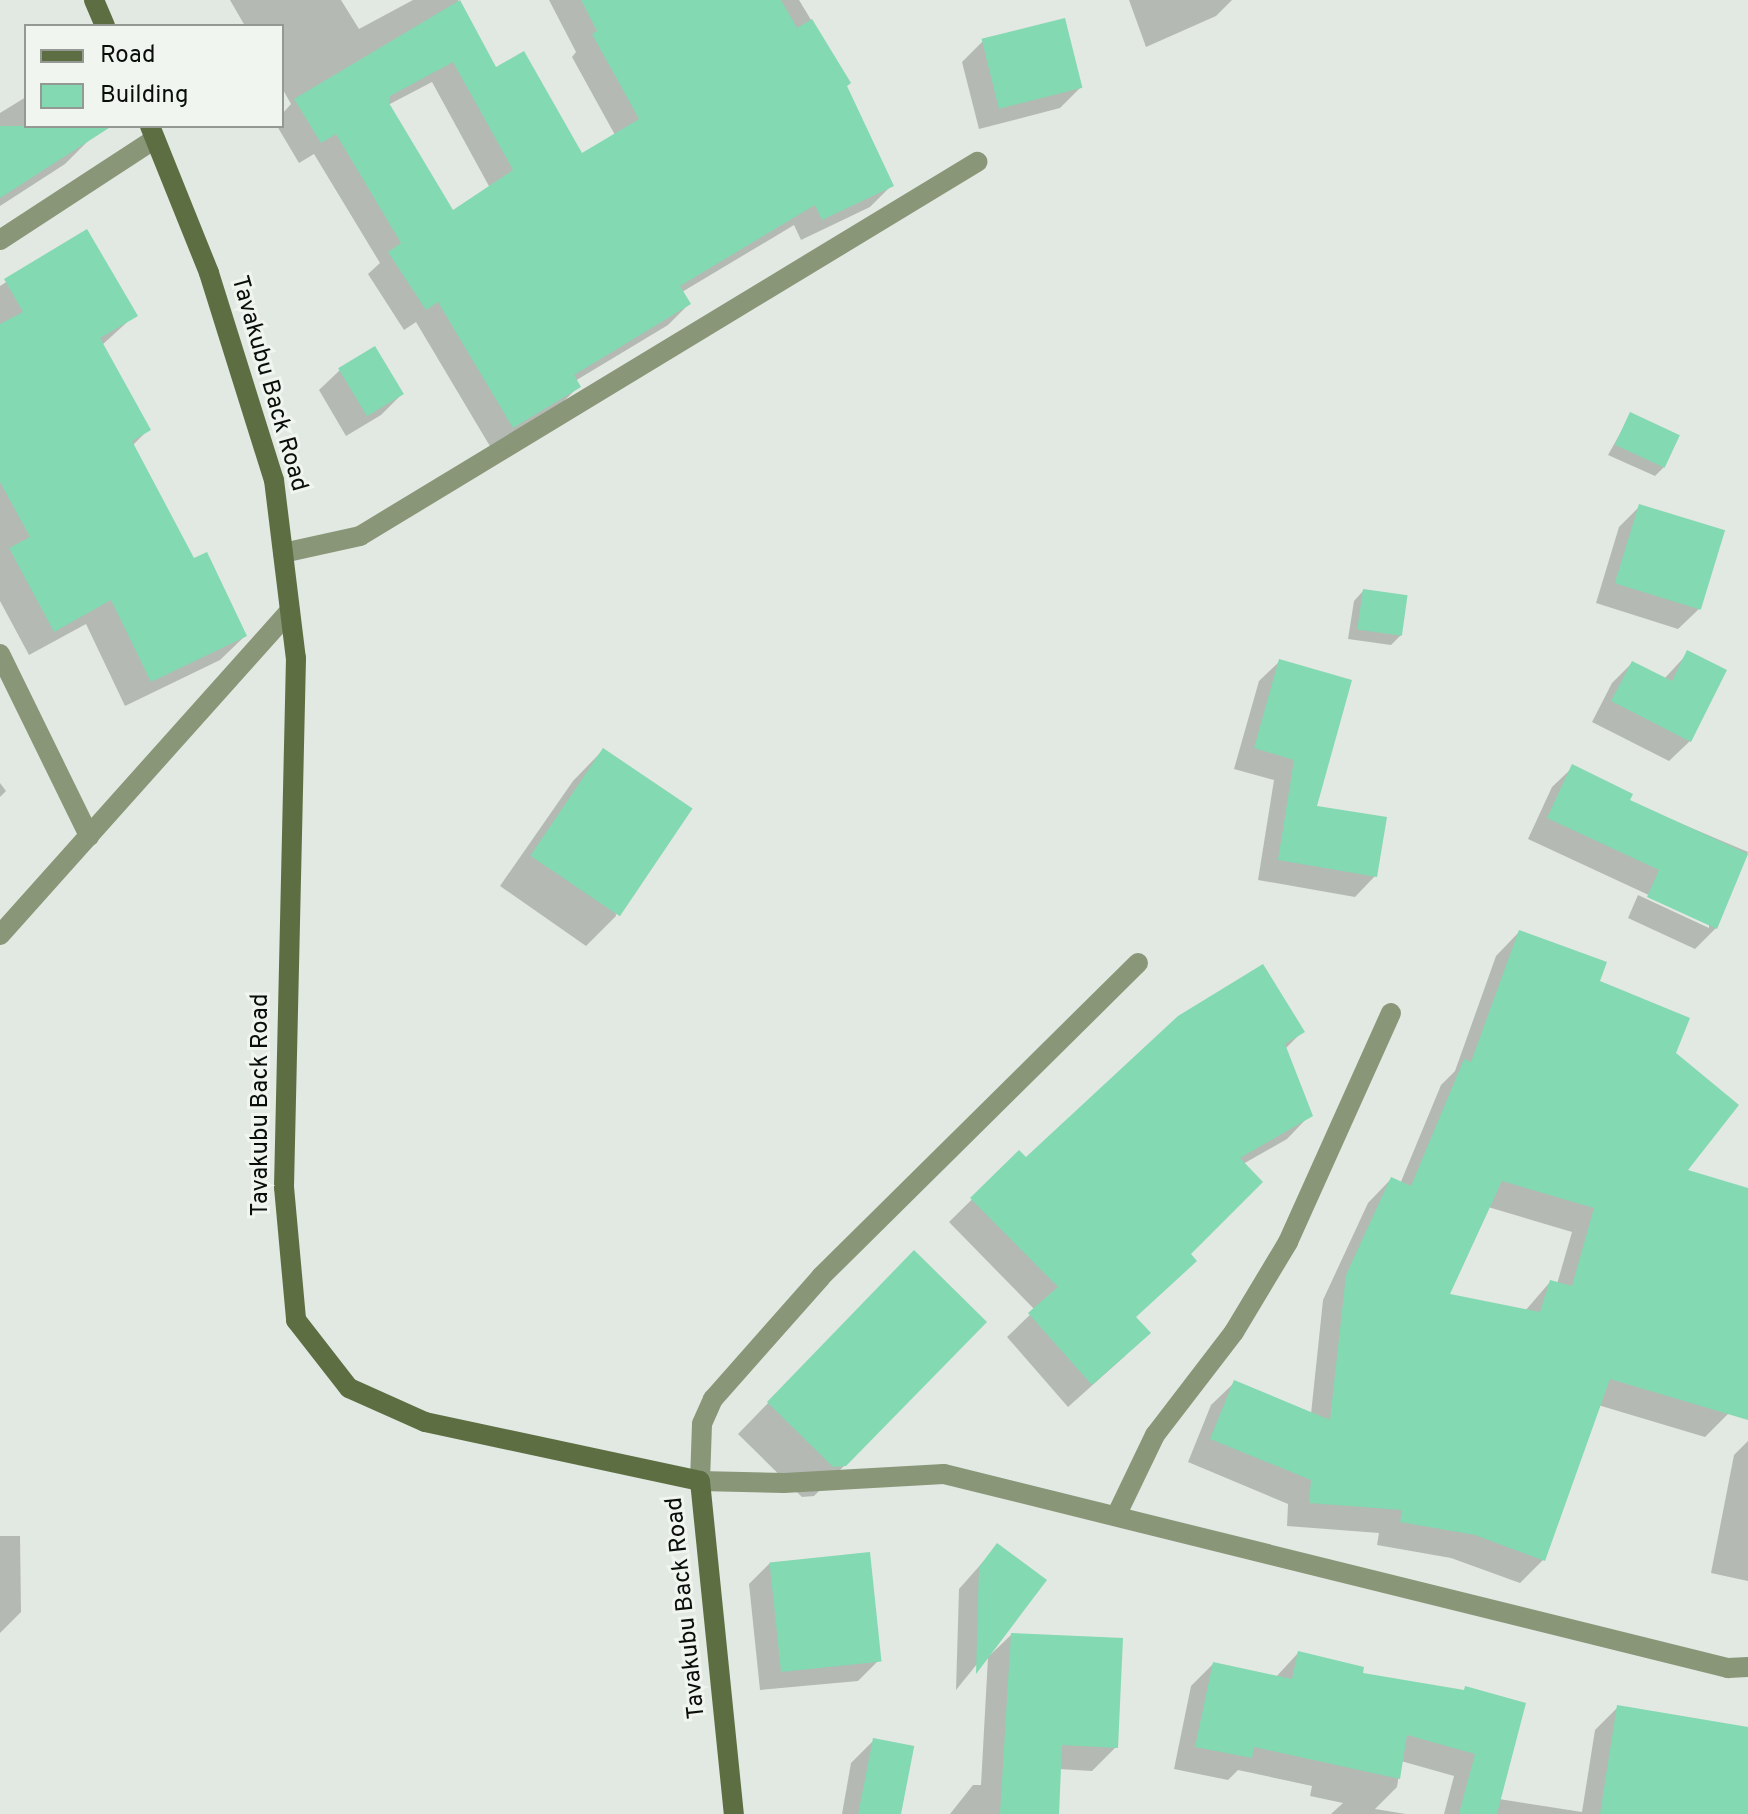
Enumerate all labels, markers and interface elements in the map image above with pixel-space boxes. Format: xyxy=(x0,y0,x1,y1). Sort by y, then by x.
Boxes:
legend xyxy=(24,24,284,128)
text: Road xyxy=(100,41,156,71)
text: Building xyxy=(100,81,189,111)
street label: Tavakubu Back Road xyxy=(223,273,313,495)
street label: Tavakubu Back Road xyxy=(248,994,276,1216)
street label: Tavakubu Back Road xyxy=(661,1496,713,1720)

